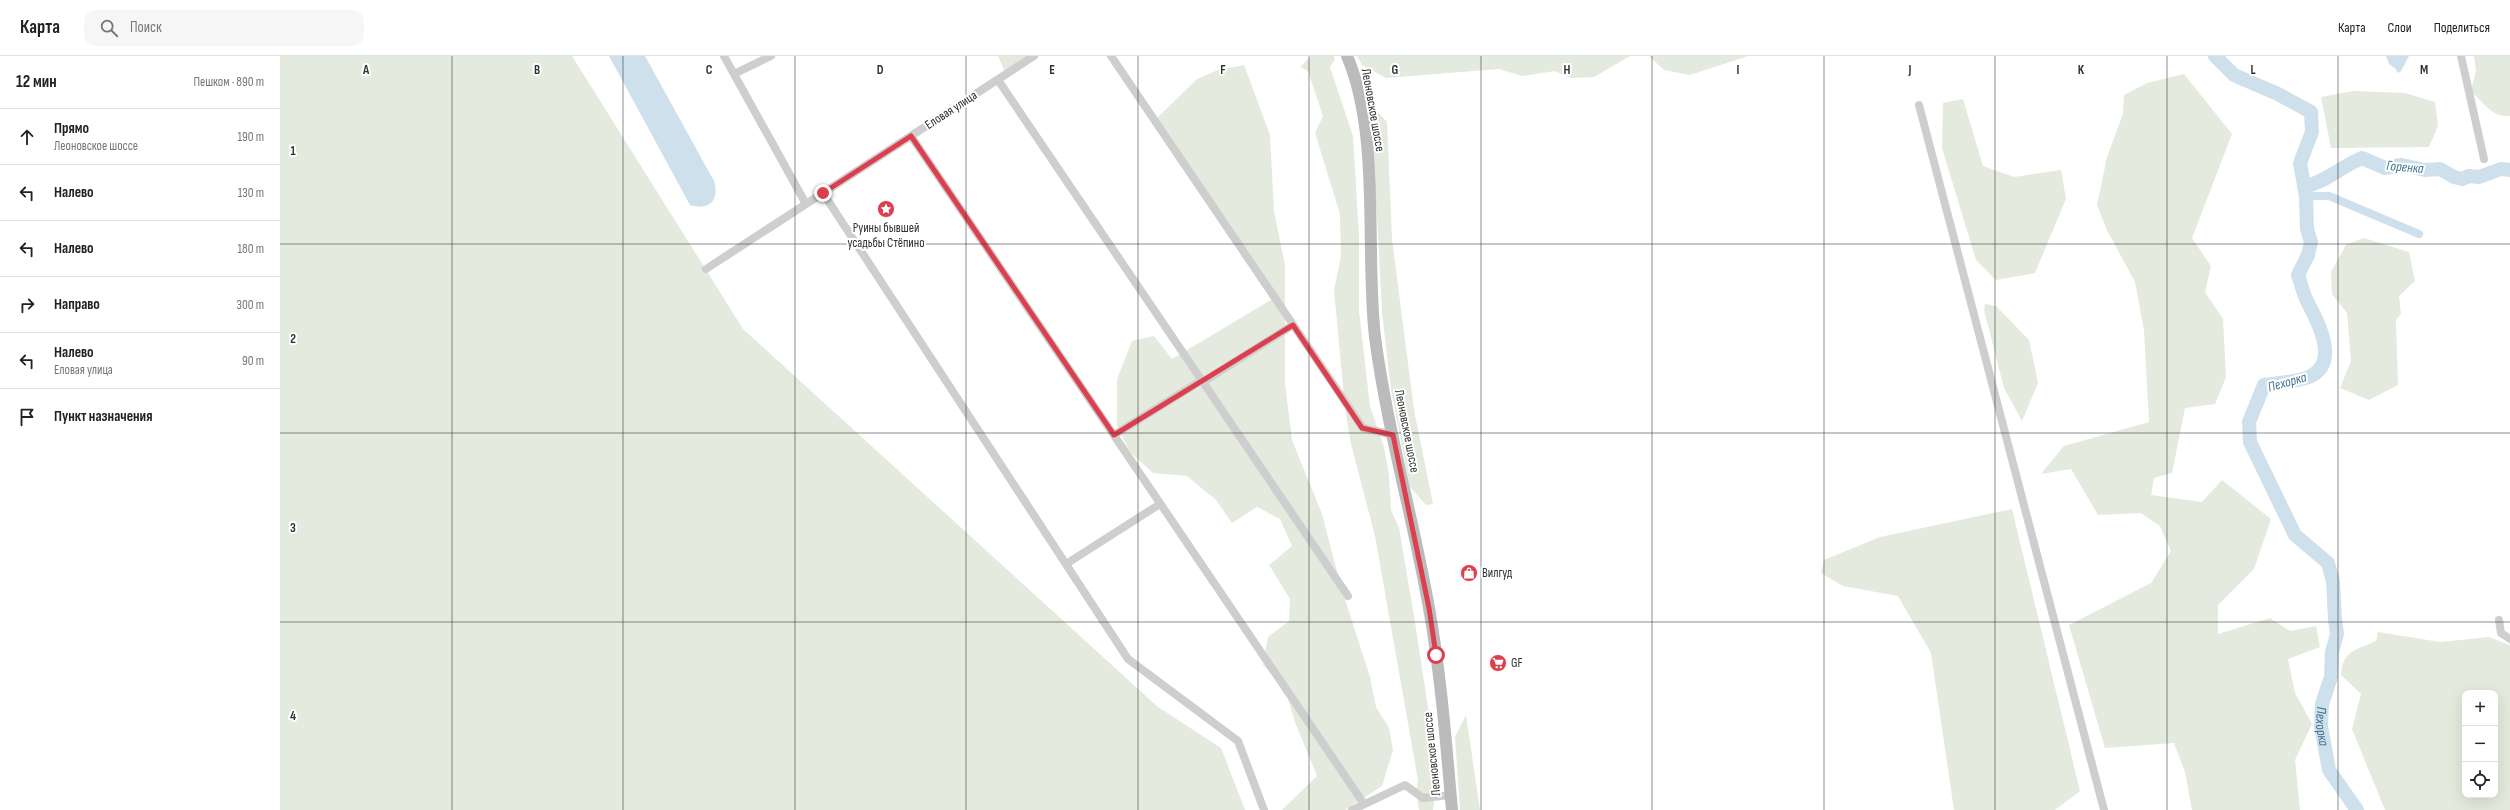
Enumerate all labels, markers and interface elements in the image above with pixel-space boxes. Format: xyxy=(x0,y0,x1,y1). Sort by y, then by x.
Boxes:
search box xyxy=(84,10,364,46)
text: Карта xyxy=(20,16,60,39)
icon: search xyxy=(98,17,120,39)
text: Поиск xyxy=(130,18,162,37)
text: Карта xyxy=(2338,19,2366,36)
text: Слои xyxy=(2388,19,2412,36)
text: Поделиться xyxy=(2434,19,2490,36)
text: A xyxy=(362,62,370,78)
text: B xyxy=(534,62,540,78)
text: C xyxy=(706,62,713,78)
text: D xyxy=(877,62,884,78)
text: E xyxy=(1049,62,1055,78)
text: F xyxy=(1220,62,1226,78)
text: G xyxy=(1392,62,1399,78)
text: H xyxy=(1564,62,1571,78)
text: I xyxy=(1737,62,1740,78)
text: J xyxy=(1908,62,1912,78)
text: K xyxy=(2078,62,2085,78)
text: L xyxy=(2250,62,2256,78)
text: M xyxy=(2420,62,2428,78)
street label: Леоновское шоссе xyxy=(1358,67,1388,153)
text: 12 мин xyxy=(16,72,57,92)
text: Пешком · 890 m xyxy=(193,74,264,90)
street label: Еловая улица xyxy=(922,87,980,133)
text: Прямо xyxy=(54,119,89,138)
icon: ahead xyxy=(16,126,38,148)
text: 190 m xyxy=(237,129,264,145)
text: Леоновское шоссе xyxy=(54,138,138,154)
text: 1 xyxy=(290,143,296,159)
water label: Горенка xyxy=(2386,157,2425,177)
icon: left xyxy=(16,182,38,204)
text: Налево xyxy=(54,183,94,202)
route end xyxy=(814,184,832,202)
text: 130 m xyxy=(238,185,264,201)
place icon: Руины бывшей усадьбы Стёпино xyxy=(876,199,896,219)
place label: Руины бывшей усадьбы Стёпино xyxy=(847,220,925,251)
icon: left xyxy=(16,238,38,260)
text: Налево xyxy=(54,239,94,258)
text: 180 m xyxy=(238,241,264,257)
icon: right xyxy=(16,294,38,316)
text: Направо xyxy=(54,295,100,314)
text: 300 m xyxy=(237,297,264,313)
text: 2 xyxy=(290,331,296,347)
text: Налево xyxy=(54,343,94,362)
icon: left xyxy=(16,350,38,372)
text: 90 m xyxy=(242,353,264,369)
text: Еловая улица xyxy=(54,362,113,378)
water label: Пехорка xyxy=(2266,368,2309,396)
street label: Леоновское шоссе xyxy=(1391,388,1423,474)
icon: arrive xyxy=(16,406,38,428)
text: Пункт назначения xyxy=(54,407,152,426)
text: 3 xyxy=(290,520,296,536)
shop icon: Вилгуд xyxy=(1459,563,1479,583)
place label: Вилгуд xyxy=(1482,565,1513,581)
route start xyxy=(1427,646,1445,664)
supermarket icon: GF xyxy=(1488,653,1508,673)
place label: GF xyxy=(1511,655,1523,671)
map controls xyxy=(2462,690,2498,798)
button: + xyxy=(2462,690,2498,726)
water label: Пехорка xyxy=(2312,706,2333,748)
text: 4 xyxy=(290,708,296,724)
street label: Леоновское шоссе xyxy=(1420,711,1444,797)
button: − xyxy=(2462,726,2498,762)
button: locate xyxy=(2462,762,2498,798)

